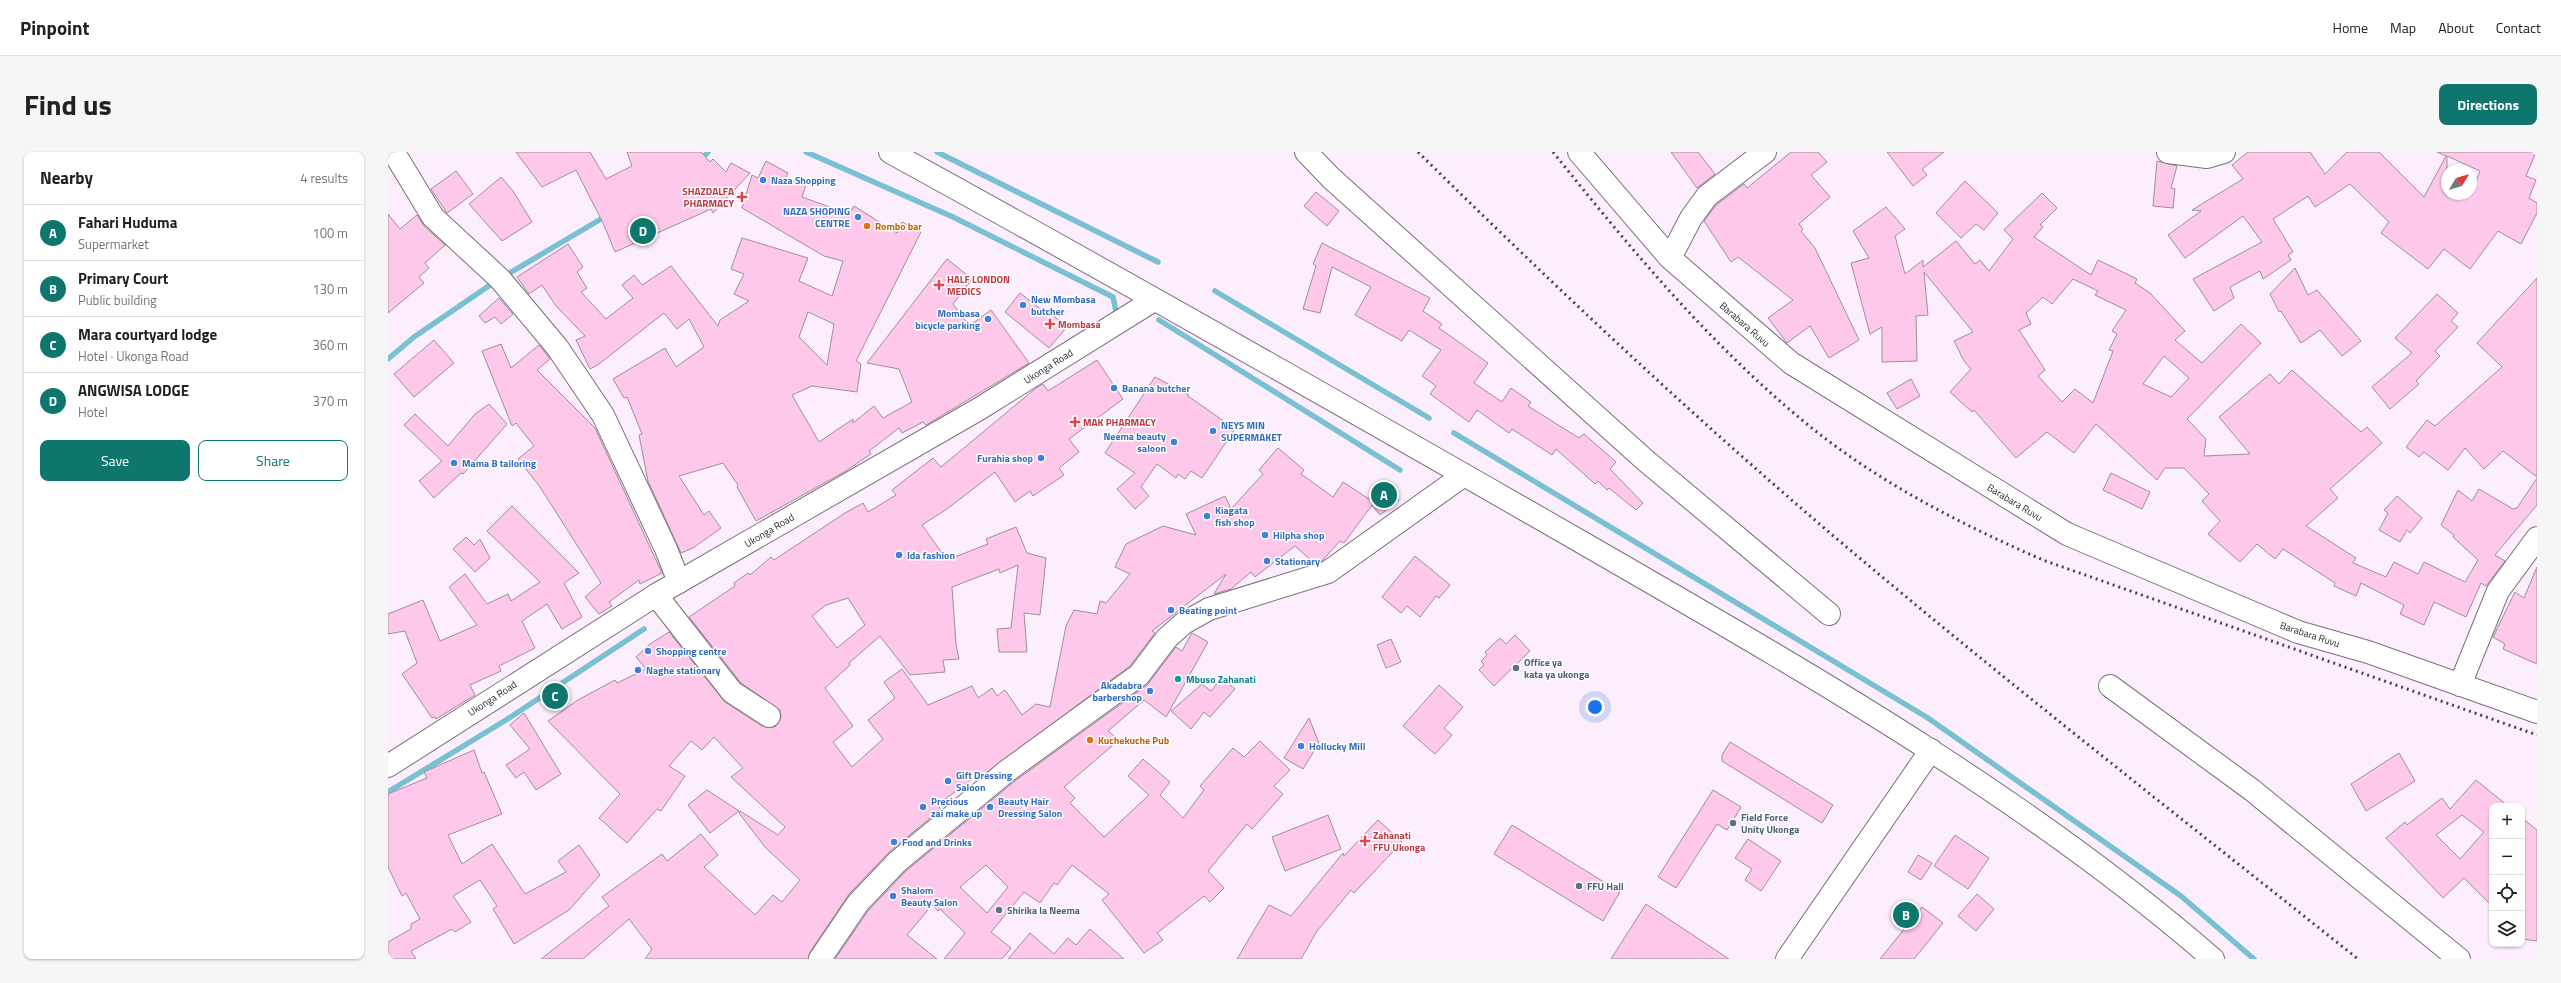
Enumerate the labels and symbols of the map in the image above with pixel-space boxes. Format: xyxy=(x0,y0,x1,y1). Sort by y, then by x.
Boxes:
north arrow xyxy=(2441,164,2477,200)
place label: Naza Shopping xyxy=(771,173,836,188)
marker: Naza Shopping xyxy=(758,175,768,185)
place label: SHAZDALFA PHARMACY xyxy=(682,184,734,211)
marker: SHAZDALFA PHARMACY xyxy=(737,192,747,202)
place label: NAZA SHOPING CENTRE xyxy=(783,204,850,231)
marker: NAZA SHOPING CENTRE xyxy=(853,212,863,222)
pin: D xyxy=(630,216,656,246)
place label: Rombo bar xyxy=(875,219,922,234)
marker: Rombo bar xyxy=(862,221,872,231)
place label: HALF LONDON MEDICS xyxy=(947,272,1010,299)
marker: HALF LONDON MEDICS xyxy=(934,280,944,290)
place label: New Mombasa butcher xyxy=(1031,292,1096,319)
street label: Barabara Ruvu xyxy=(1716,298,1773,350)
marker: New Mombasa butcher xyxy=(1018,300,1028,310)
place label: Mombasa bicycle parking xyxy=(915,306,981,333)
marker: Mombasa bicycle parking xyxy=(983,314,993,324)
place label: Mombasa xyxy=(1058,317,1101,332)
marker: Mombasa xyxy=(1045,319,1055,329)
street label: Ukonga Road xyxy=(1021,345,1076,388)
place label: Banana butcher xyxy=(1122,381,1190,396)
marker: Banana butcher xyxy=(1109,383,1119,393)
place label: MAK PHARMACY xyxy=(1083,415,1157,430)
marker: MAK PHARMACY xyxy=(1070,417,1080,427)
place label: NEYS MIN SUPERMAKET xyxy=(1221,418,1283,445)
marker: NEYS MIN SUPERMAKET xyxy=(1208,426,1218,436)
place label: Neema beauty saloon xyxy=(1103,429,1166,456)
marker: Neema beauty saloon xyxy=(1169,437,1179,447)
place label: Furahia shop xyxy=(977,451,1034,466)
marker: Furahia shop xyxy=(1036,453,1046,463)
place label: Mama B tailoring xyxy=(462,456,537,471)
marker: Mama B tailoring xyxy=(449,458,459,468)
pin: A xyxy=(1371,480,1397,510)
street label: Barabara Ruvu xyxy=(1984,480,2045,525)
place label: Kiagata fish shop xyxy=(1215,503,1255,530)
street label: Ukonga Road xyxy=(742,510,797,551)
marker: Kiagata fish shop xyxy=(1202,511,1212,521)
place label: Hilpha shop xyxy=(1273,528,1325,543)
marker: Hilpha shop xyxy=(1260,530,1270,540)
place label: Ida fashion xyxy=(907,548,955,563)
marker: Ida fashion xyxy=(894,550,904,560)
place label: Stationary xyxy=(1275,554,1320,569)
marker: Stationary xyxy=(1262,556,1272,566)
place label: Beating point xyxy=(1179,603,1237,618)
marker: Beating point xyxy=(1166,605,1176,615)
street label: Barabara Ruvu xyxy=(2278,618,2342,651)
place label: Shopping centre xyxy=(656,644,726,659)
marker: Shopping centre xyxy=(643,646,653,656)
place label: Office ya kata ya ukonga xyxy=(1524,655,1589,682)
place label: Naghe stationary xyxy=(646,663,721,678)
marker: Office ya kata ya ukonga xyxy=(1511,663,1521,673)
marker: Naghe stationary xyxy=(633,665,643,675)
place label: Mbuso Zahanati xyxy=(1186,672,1256,687)
marker: Mbuso Zahanati xyxy=(1173,674,1183,684)
street label: Ukonga Road xyxy=(465,677,520,720)
place label: Akadabra barbershop xyxy=(1092,678,1143,705)
pin: C xyxy=(542,681,568,711)
marker: Akadabra barbershop xyxy=(1145,686,1155,696)
your location xyxy=(1585,697,1605,717)
place label: Kuchekuche Pub xyxy=(1098,733,1170,748)
marker: Kuchekuche Pub xyxy=(1085,735,1095,745)
place label: Hollucky Mill xyxy=(1309,739,1366,754)
marker: Hollucky Mill xyxy=(1296,741,1306,751)
place label: Gift Dressing Saloon xyxy=(956,768,1013,795)
marker: Gift Dressing Saloon xyxy=(943,776,953,786)
place label: Precious zai make up xyxy=(931,794,983,821)
place label: Beauty Hair Dressing Salon xyxy=(998,794,1062,821)
marker: Precious zai make up xyxy=(918,802,928,812)
marker: Beauty Hair Dressing Salon xyxy=(985,802,995,812)
place label: Field Force Unity Ukonga xyxy=(1741,810,1799,837)
marker: Field Force Unity Ukonga xyxy=(1728,818,1738,828)
place label: Zahanati FFU Ukonga xyxy=(1373,828,1425,855)
place label: Food and Drinks xyxy=(902,835,972,850)
marker: Zahanati FFU Ukonga xyxy=(1360,836,1370,846)
marker: Food and Drinks xyxy=(889,837,899,847)
place label: FFU Hall xyxy=(1587,879,1624,894)
marker: FFU Hall xyxy=(1574,881,1584,891)
place label: Shalom Beauty Salon xyxy=(901,883,958,910)
marker: Shalom Beauty Salon xyxy=(888,891,898,901)
pin: B xyxy=(1893,900,1919,930)
place label: Shirika la Neema xyxy=(1007,903,1080,918)
marker: Shirika la Neema xyxy=(994,905,1004,915)

